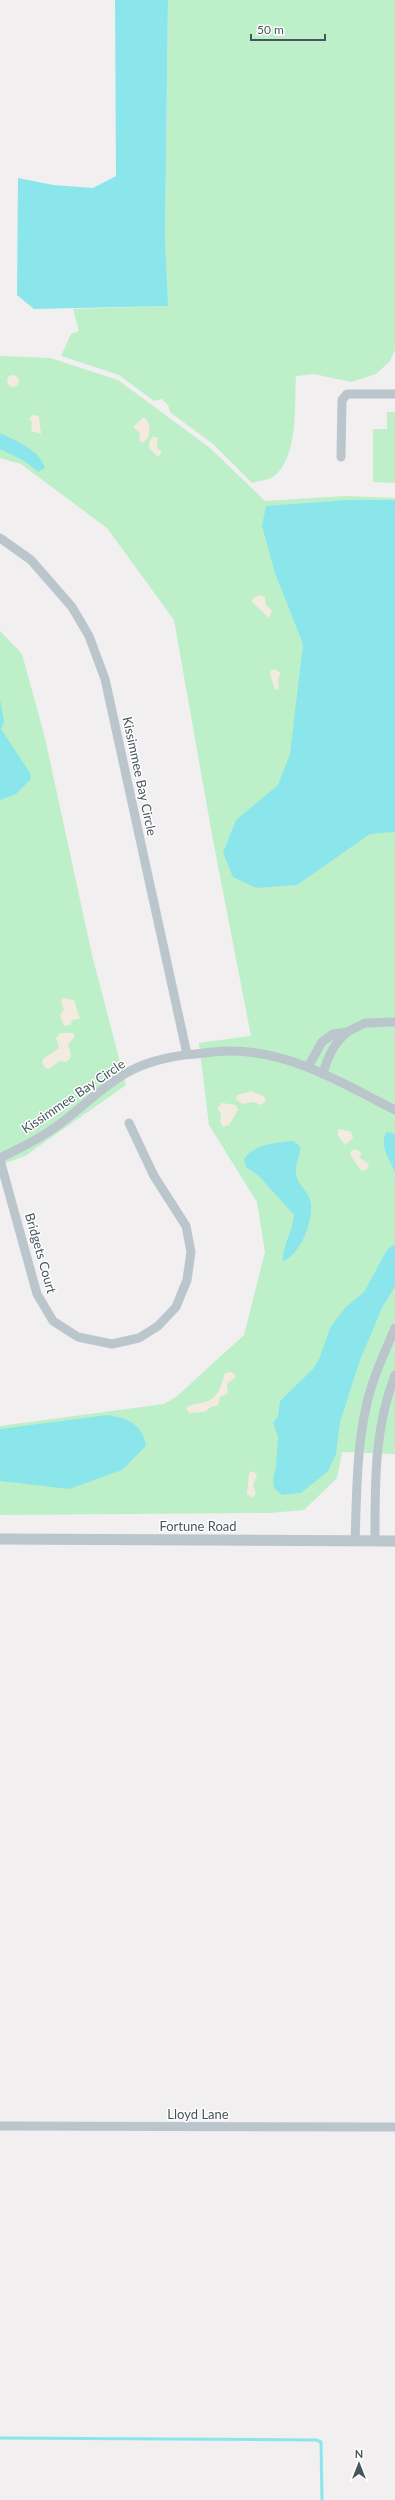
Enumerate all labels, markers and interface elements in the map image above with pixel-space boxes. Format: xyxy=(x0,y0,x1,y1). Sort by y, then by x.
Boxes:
scale bar xyxy=(251,16,325,42)
text: 50 m xyxy=(257,22,284,37)
street label: Kissimmee Bay Circle xyxy=(120,715,160,837)
street label: Kissimmee Bay Circle xyxy=(18,1055,128,1137)
street label: Bridgets Court xyxy=(22,1211,60,1295)
street label: Fortune Road xyxy=(159,1518,237,1534)
street label: Lloyd Lane xyxy=(167,2106,229,2122)
north arrow xyxy=(339,2444,379,2484)
text: N xyxy=(355,2447,363,2460)

